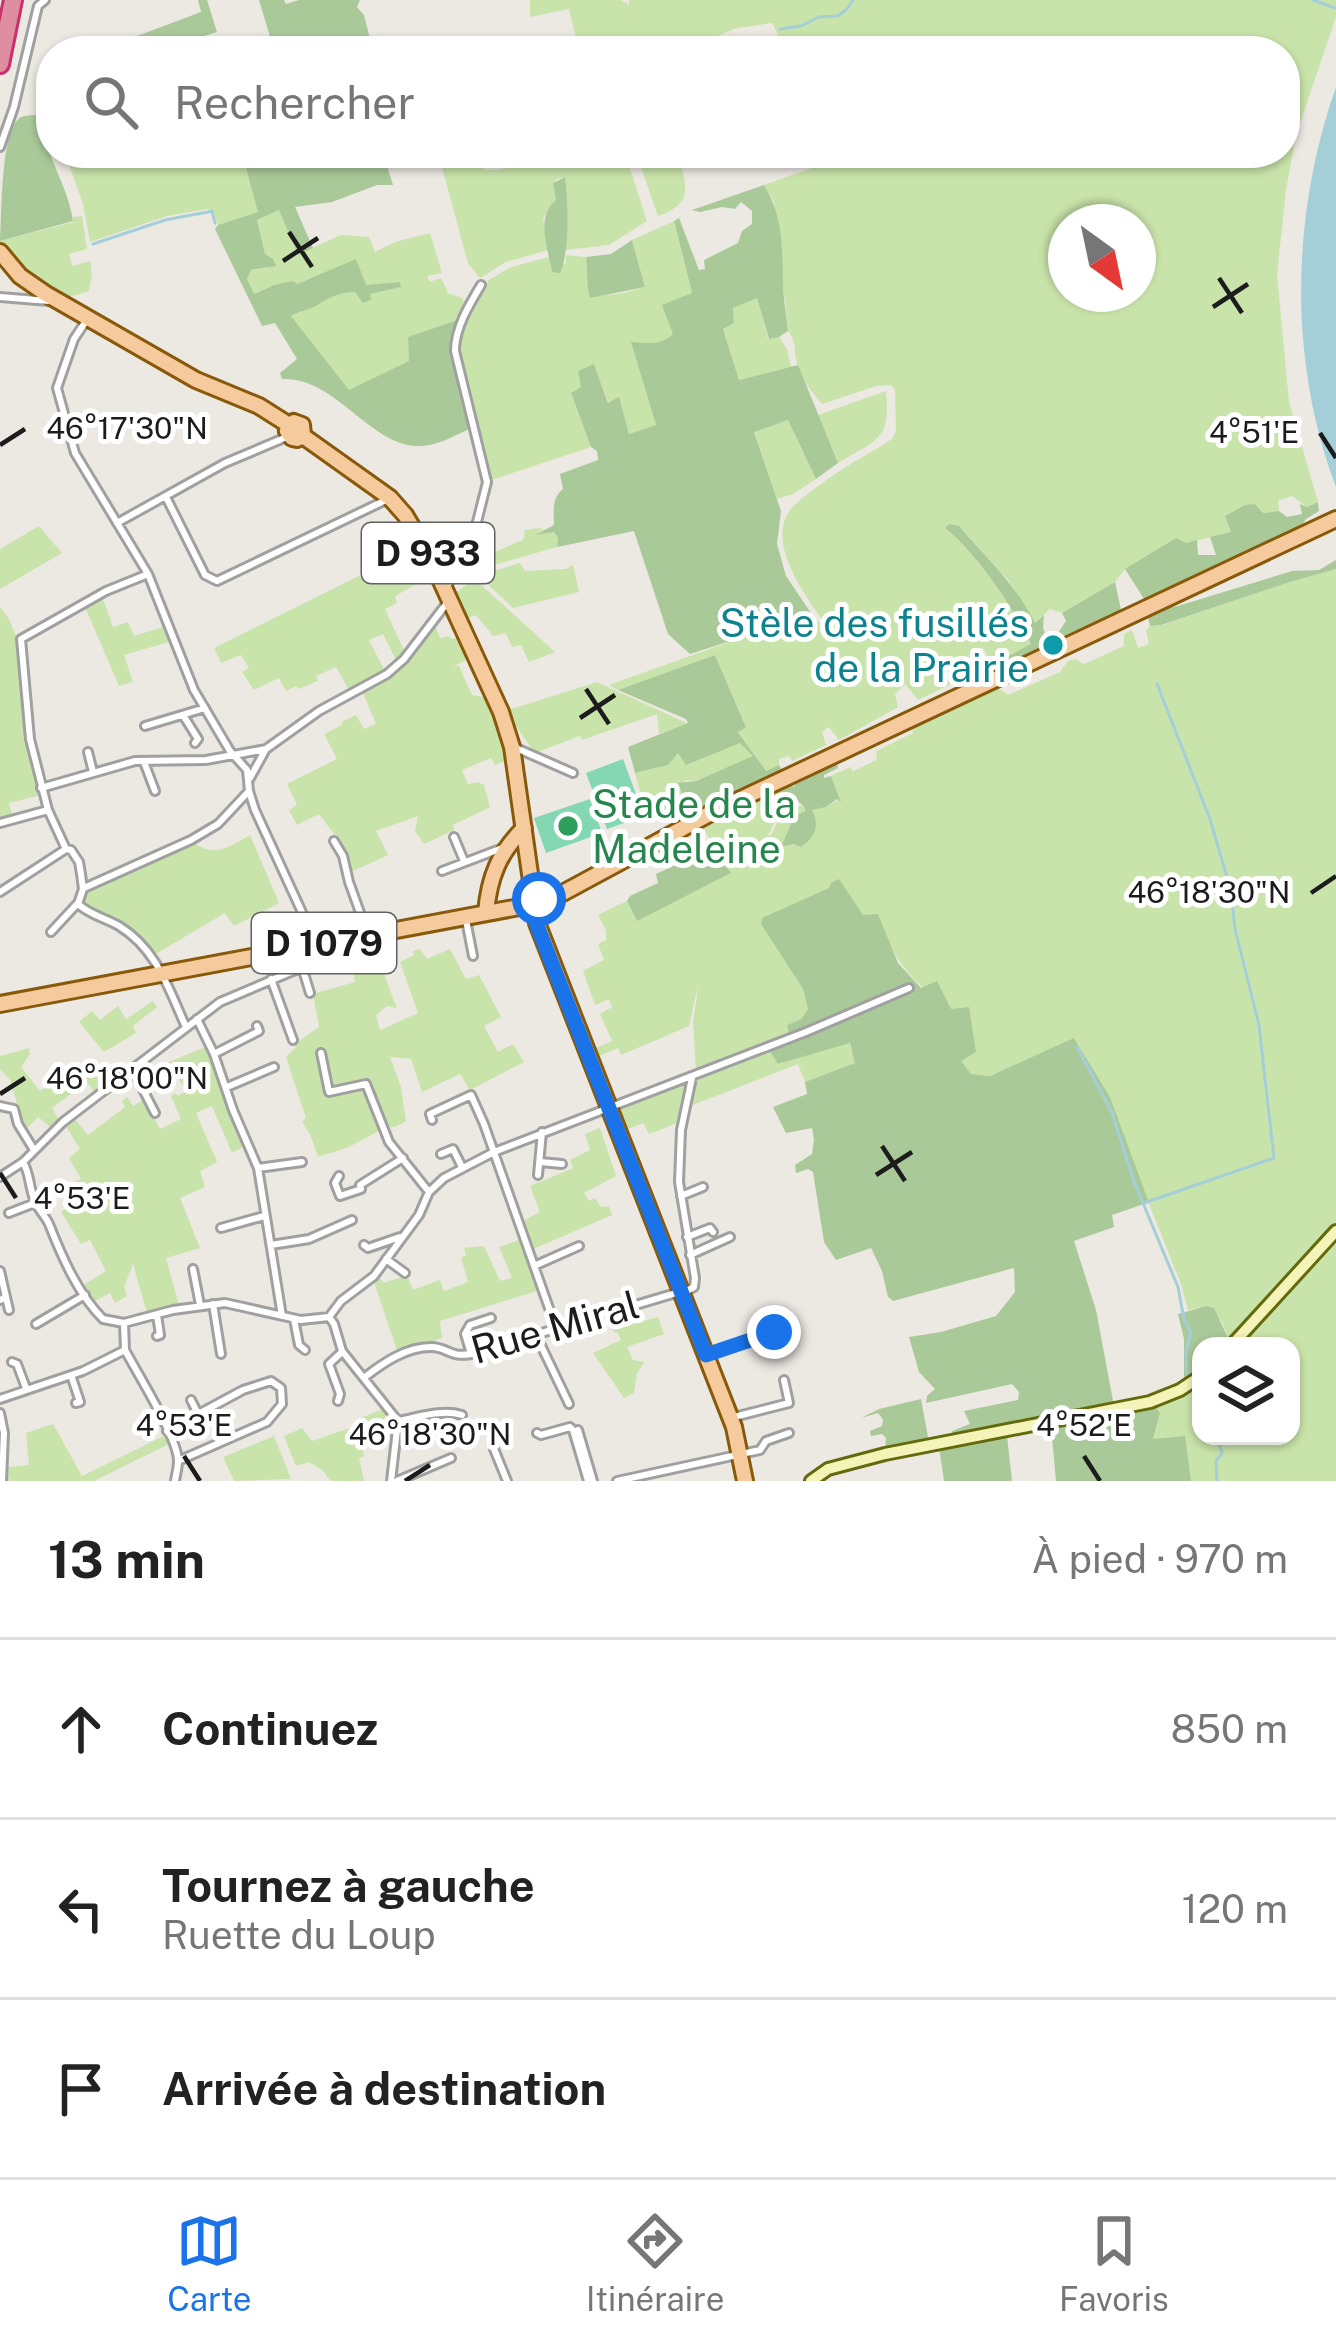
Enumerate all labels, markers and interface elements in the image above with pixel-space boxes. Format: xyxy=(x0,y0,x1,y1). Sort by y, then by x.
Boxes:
search box xyxy=(36,36,1300,168)
icon: search xyxy=(78,69,144,135)
text: Rechercher xyxy=(174,76,415,129)
north arrow xyxy=(1048,204,1156,312)
text: 46°17'30"N xyxy=(46,410,208,446)
text: 4°51'E xyxy=(1209,414,1299,450)
road number: D 933 xyxy=(362,523,494,583)
place label: Stèle des fusillés de la Prairie xyxy=(719,600,1029,691)
marker: Stèle des fusillés de la Prairie xyxy=(1040,632,1066,658)
place label: Stade de la Madeleine xyxy=(592,781,796,872)
marker: Stade de la Madeleine xyxy=(555,813,581,839)
route start xyxy=(512,872,566,926)
text: 46°18'30"N xyxy=(1128,874,1290,910)
road number: D 1079 xyxy=(252,913,396,973)
text: 46°18'00"N xyxy=(46,1060,208,1096)
text: 4°53'E xyxy=(34,1180,130,1216)
street label: Rue Miral xyxy=(466,1281,644,1373)
route end xyxy=(747,1305,801,1359)
map controls xyxy=(1192,1337,1300,1445)
button: layers xyxy=(1192,1337,1300,1445)
text: 4°53'E xyxy=(136,1407,232,1443)
text: 4°52'E xyxy=(1036,1407,1132,1443)
text: 46°18'30"N xyxy=(349,1416,511,1452)
text: 13 min xyxy=(48,1530,205,1589)
text: À pied · 970 m xyxy=(1032,1536,1288,1582)
icon: ahead xyxy=(48,1696,114,1762)
text: Continuez xyxy=(162,1702,378,1755)
text: 850 m xyxy=(1171,1706,1288,1752)
text: Tournez à gauche xyxy=(162,1859,535,1912)
icon: left xyxy=(48,1876,114,1942)
text: 120 m xyxy=(1182,1886,1288,1932)
text: Ruette du Loup xyxy=(162,1912,436,1958)
icon: arrive xyxy=(48,2056,114,2122)
text: Arrivée à destination xyxy=(162,2062,606,2115)
tab: Carte xyxy=(167,2208,252,2318)
tab: Itinéraire xyxy=(586,2208,724,2318)
tab: Favoris xyxy=(1059,2208,1169,2318)

